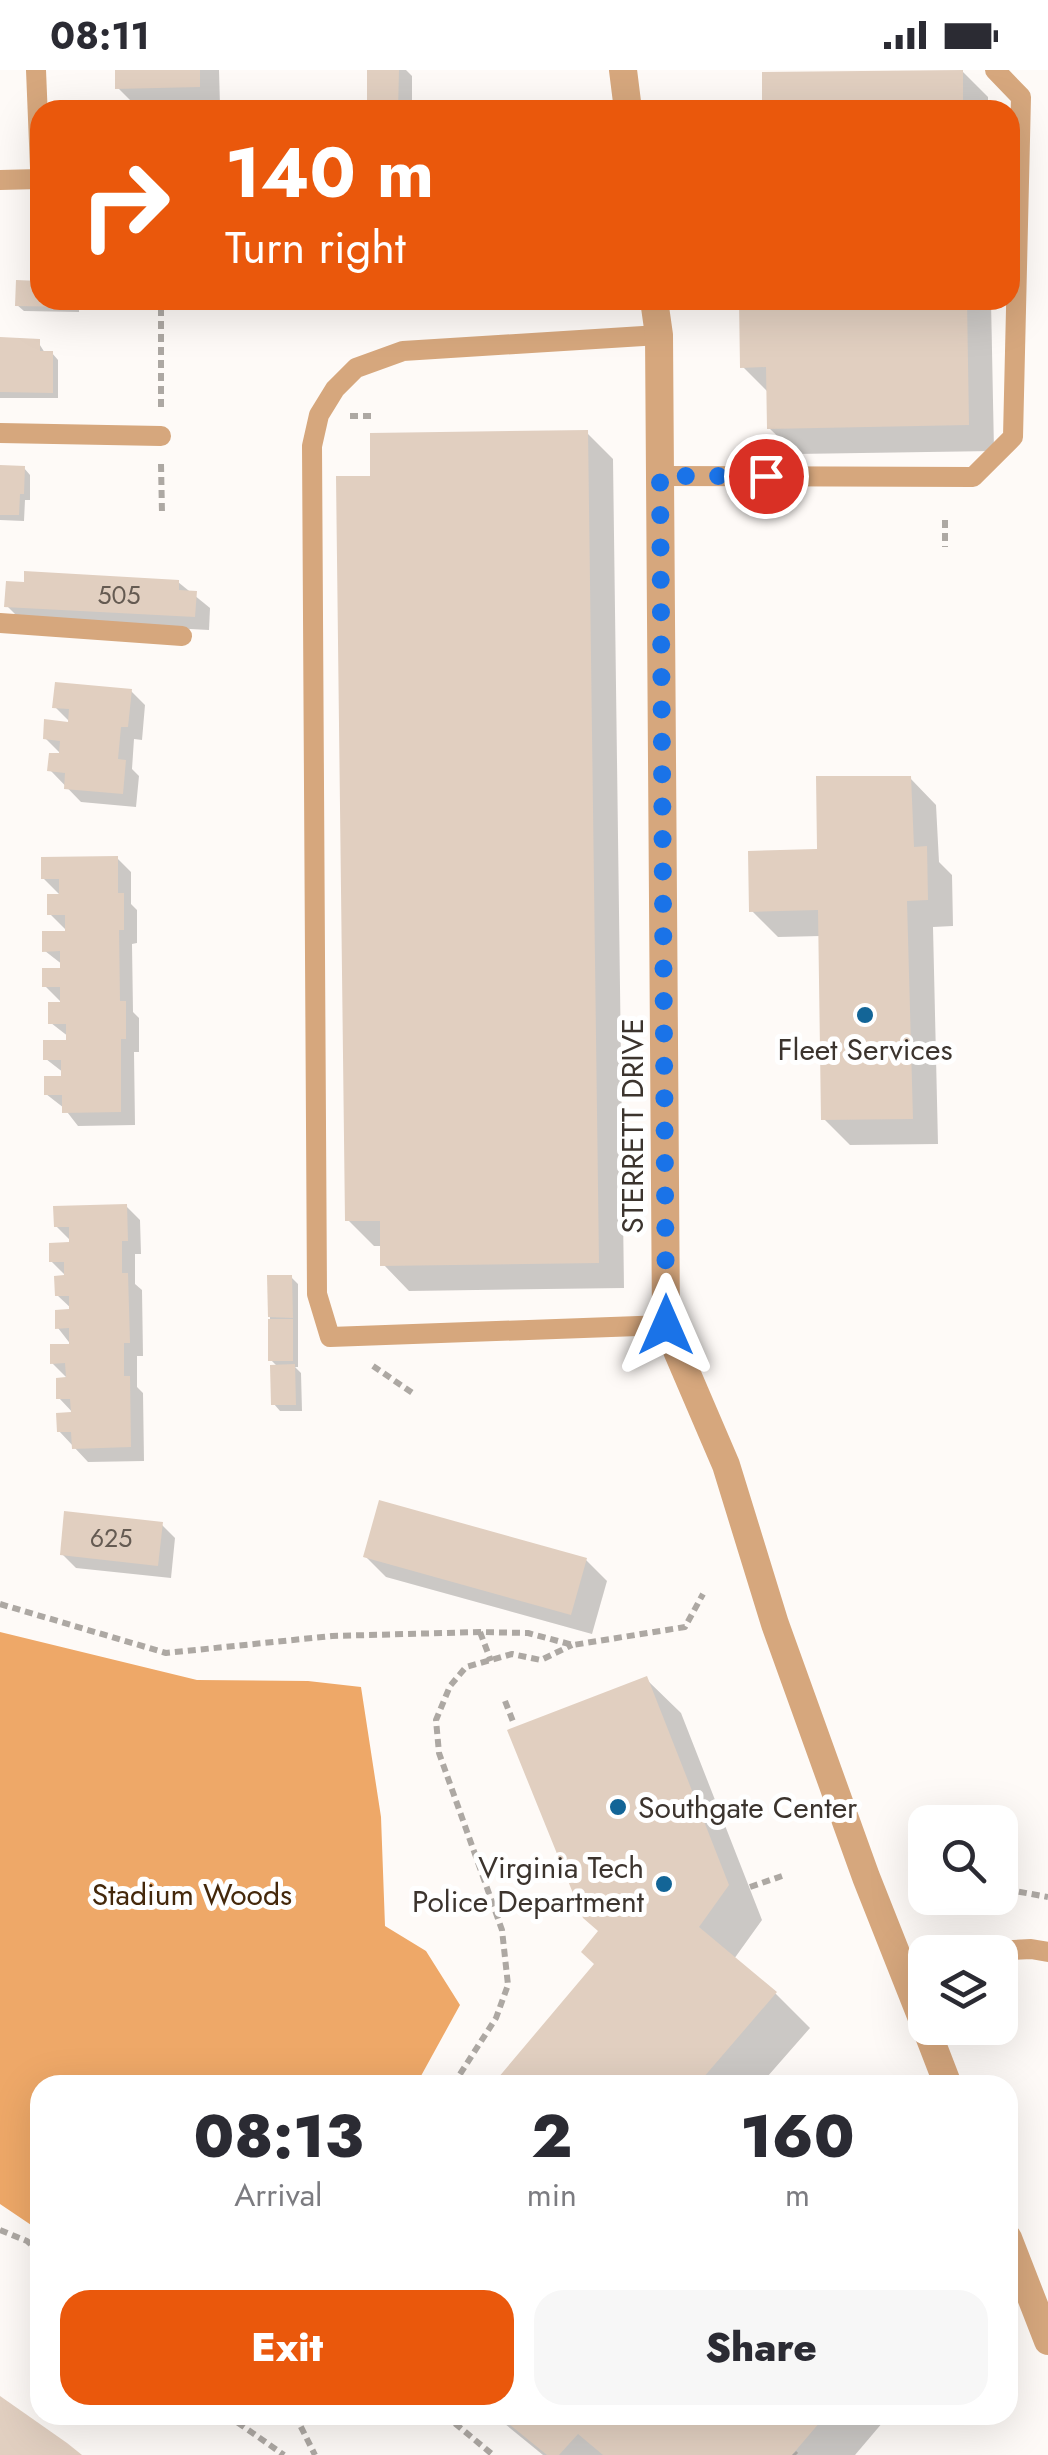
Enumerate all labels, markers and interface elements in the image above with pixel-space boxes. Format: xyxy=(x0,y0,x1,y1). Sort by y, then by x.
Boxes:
text: 08:11 xyxy=(50,8,150,63)
text: 140 m xyxy=(225,122,434,223)
icon: right xyxy=(60,140,190,270)
text: Turn right xyxy=(225,215,406,280)
pin xyxy=(724,434,809,519)
icon: arrive xyxy=(739,449,794,504)
house number: 505 xyxy=(97,577,141,613)
marker: Fleet Services xyxy=(854,1004,876,1026)
street label: STERRETT DRIVE xyxy=(611,1018,654,1234)
place label: Fleet Services xyxy=(778,1028,952,1071)
position arrow xyxy=(614,1273,718,1377)
house number: 625 xyxy=(90,1520,132,1556)
place label: Southgate Center xyxy=(638,1786,858,1829)
marker: Southgate Center xyxy=(607,1796,629,1818)
map controls xyxy=(908,1805,1018,2045)
button: search xyxy=(908,1805,1018,1915)
place label: Virginia Tech Police Department xyxy=(412,1846,645,1923)
park label: Stadium Woods xyxy=(92,1873,292,1916)
marker: Virginia Tech Police Department xyxy=(653,1873,675,1895)
button: layers xyxy=(908,1935,1018,2045)
text: 08:13 xyxy=(193,2093,363,2180)
text: 2 xyxy=(531,2093,572,2180)
text: 160 xyxy=(740,2093,855,2180)
text: Arrival xyxy=(234,2172,322,2218)
text: min xyxy=(527,2172,577,2218)
text: m xyxy=(785,2172,810,2218)
button: Exit xyxy=(60,2290,514,2405)
button: Share xyxy=(534,2290,988,2405)

